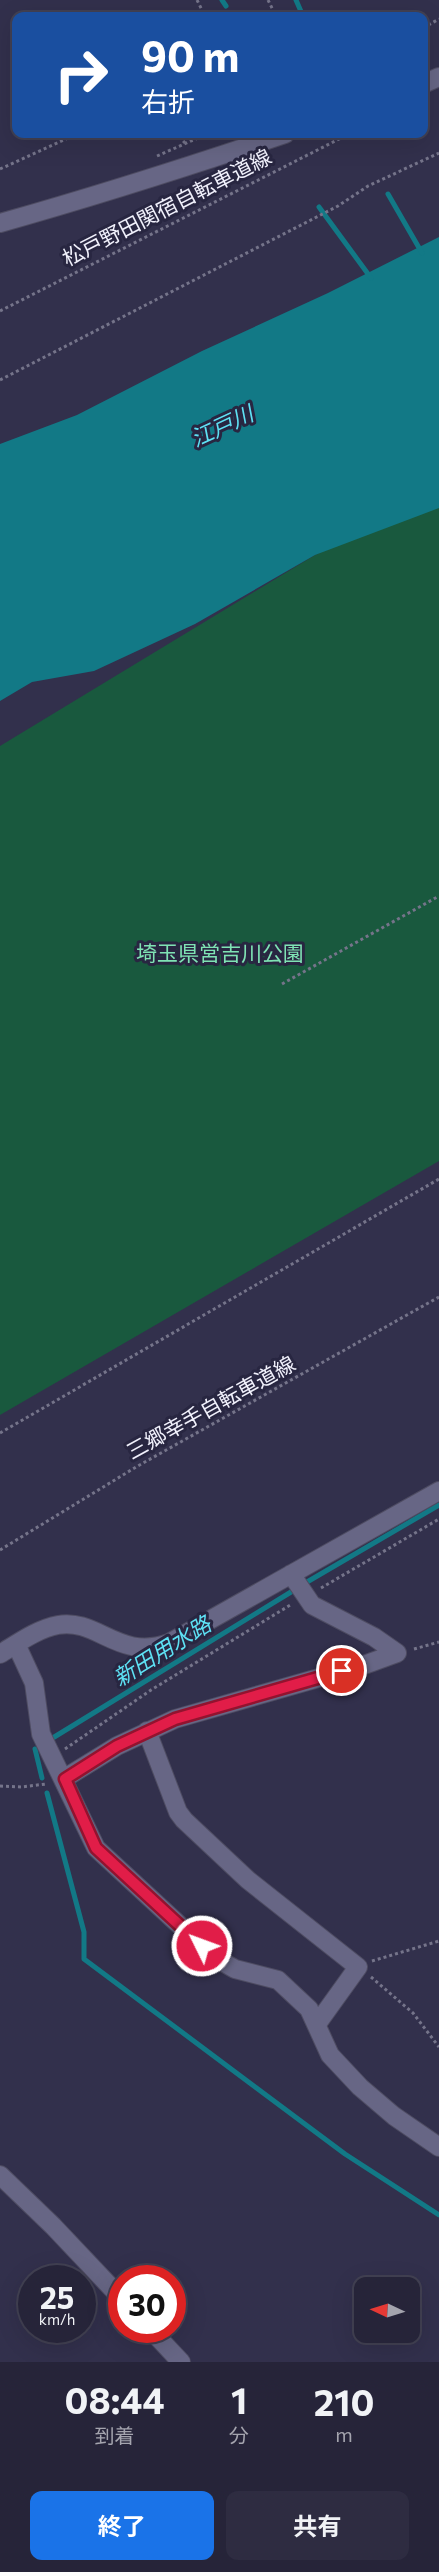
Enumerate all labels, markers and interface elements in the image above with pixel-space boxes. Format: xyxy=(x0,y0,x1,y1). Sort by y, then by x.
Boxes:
text: 90 m xyxy=(141,29,240,81)
icon: right xyxy=(42,36,120,114)
text: 右折 xyxy=(141,85,195,118)
street label: 松戸野田関宿自転車道線 xyxy=(58,143,275,270)
water label: 江戸川 xyxy=(186,399,259,452)
park label: 埼玉県営吉川公園 xyxy=(136,940,304,965)
street label: 三郷幸手自転車道線 xyxy=(122,1350,299,1463)
water label: 新田用水路 xyxy=(108,1609,217,1691)
pin xyxy=(316,1645,367,1696)
icon: arrive xyxy=(325,1654,358,1687)
position arrow xyxy=(170,1914,234,1978)
speed limit sign: 30 xyxy=(108,2265,186,2343)
north arrow xyxy=(354,2277,420,2343)
map controls xyxy=(354,2277,420,2343)
text: 25 xyxy=(40,2278,74,2315)
text: km/h xyxy=(39,2310,75,2328)
text: 08:44 xyxy=(65,2377,164,2421)
text: 1 xyxy=(231,2377,247,2421)
text: 210 xyxy=(314,2379,374,2423)
text: m xyxy=(335,2422,353,2446)
text: 到着 xyxy=(95,2423,135,2447)
text: 分 xyxy=(229,2423,249,2447)
button: 終了 xyxy=(30,2491,214,2560)
button: 共有 xyxy=(226,2491,409,2560)

